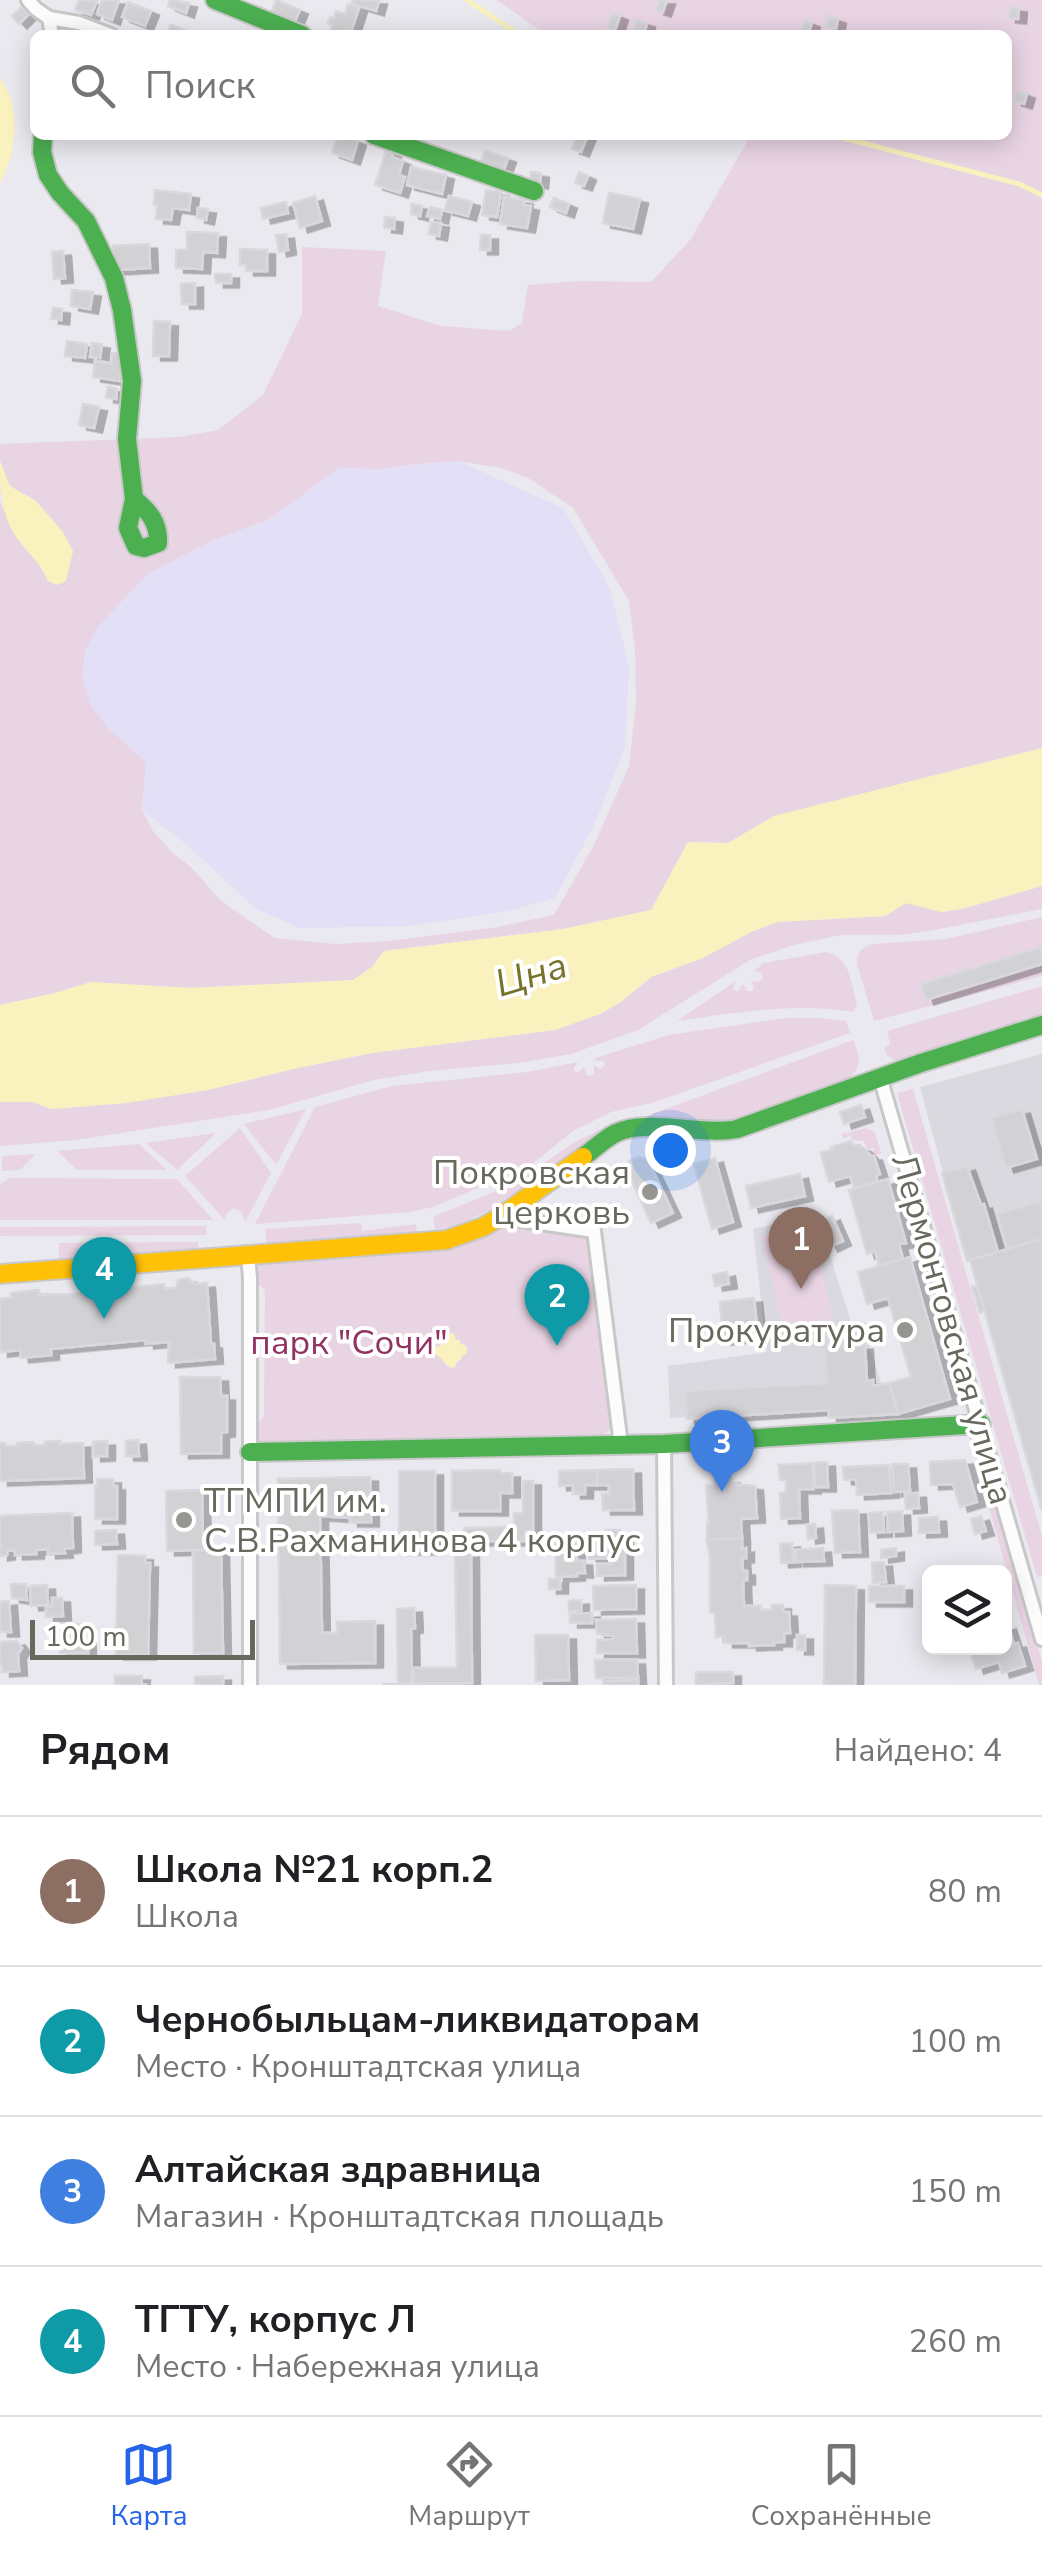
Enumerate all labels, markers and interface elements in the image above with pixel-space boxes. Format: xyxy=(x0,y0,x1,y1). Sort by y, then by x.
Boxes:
search box xyxy=(30,30,1012,140)
icon: search xyxy=(65,58,120,113)
text: Поиск xyxy=(145,60,255,111)
water label: Цна xyxy=(489,939,573,1010)
your location xyxy=(645,1125,696,1176)
street label: Лермонтовская улица xyxy=(880,1148,1025,1510)
place label: Покровская церковь xyxy=(433,1149,630,1236)
marker: Покровская церковь xyxy=(639,1181,661,1203)
pin: 1 xyxy=(768,1206,834,1289)
pin: 4 xyxy=(72,1236,136,1319)
pin: 2 xyxy=(524,1264,590,1346)
place label: Прокуратура xyxy=(668,1307,885,1354)
park label: парк "Сочи" xyxy=(250,1319,448,1366)
marker: Прокуратура xyxy=(894,1319,916,1341)
pin: 3 xyxy=(690,1410,754,1492)
place label: ТГМПИ им. С.В.Рахманинова 4 корпус xyxy=(204,1477,641,1564)
marker: ТГМПИ им. С.В.Рахманинова 4 корпус xyxy=(173,1509,195,1531)
map controls xyxy=(922,1565,1012,1655)
button: layers xyxy=(922,1565,1012,1655)
scale bar xyxy=(30,1615,255,1660)
text: 100 m xyxy=(45,1618,127,1656)
text: Рядом xyxy=(40,1722,170,1779)
text: Найдено: 4 xyxy=(834,1729,1002,1772)
text: Школа №21 корп.2 xyxy=(135,1844,493,1895)
text: 1 xyxy=(63,1870,82,1913)
text: 80 m xyxy=(928,1870,1002,1913)
text: Школа xyxy=(135,1895,239,1938)
text: Чернобыльцам-ликвидаторам xyxy=(135,1994,700,2045)
text: 2 xyxy=(63,2020,82,2063)
text: 100 m xyxy=(909,2020,1002,2063)
text: Место · Кронштадтская улица xyxy=(135,2045,581,2088)
text: Алтайская здравница xyxy=(135,2144,542,2195)
text: 3 xyxy=(63,2170,82,2213)
text: 150 m xyxy=(909,2170,1002,2213)
text: Магазин · Кронштадтская площадь xyxy=(135,2195,664,2238)
text: ТГТУ, корпус Л xyxy=(135,2294,416,2345)
text: 4 xyxy=(63,2320,82,2363)
text: 260 m xyxy=(909,2320,1002,2363)
text: Место · Набережная улица xyxy=(135,2345,540,2388)
tab: Карта xyxy=(110,2437,188,2535)
tab: Маршрут xyxy=(408,2437,530,2535)
tab: Сохранённые xyxy=(751,2437,932,2535)

